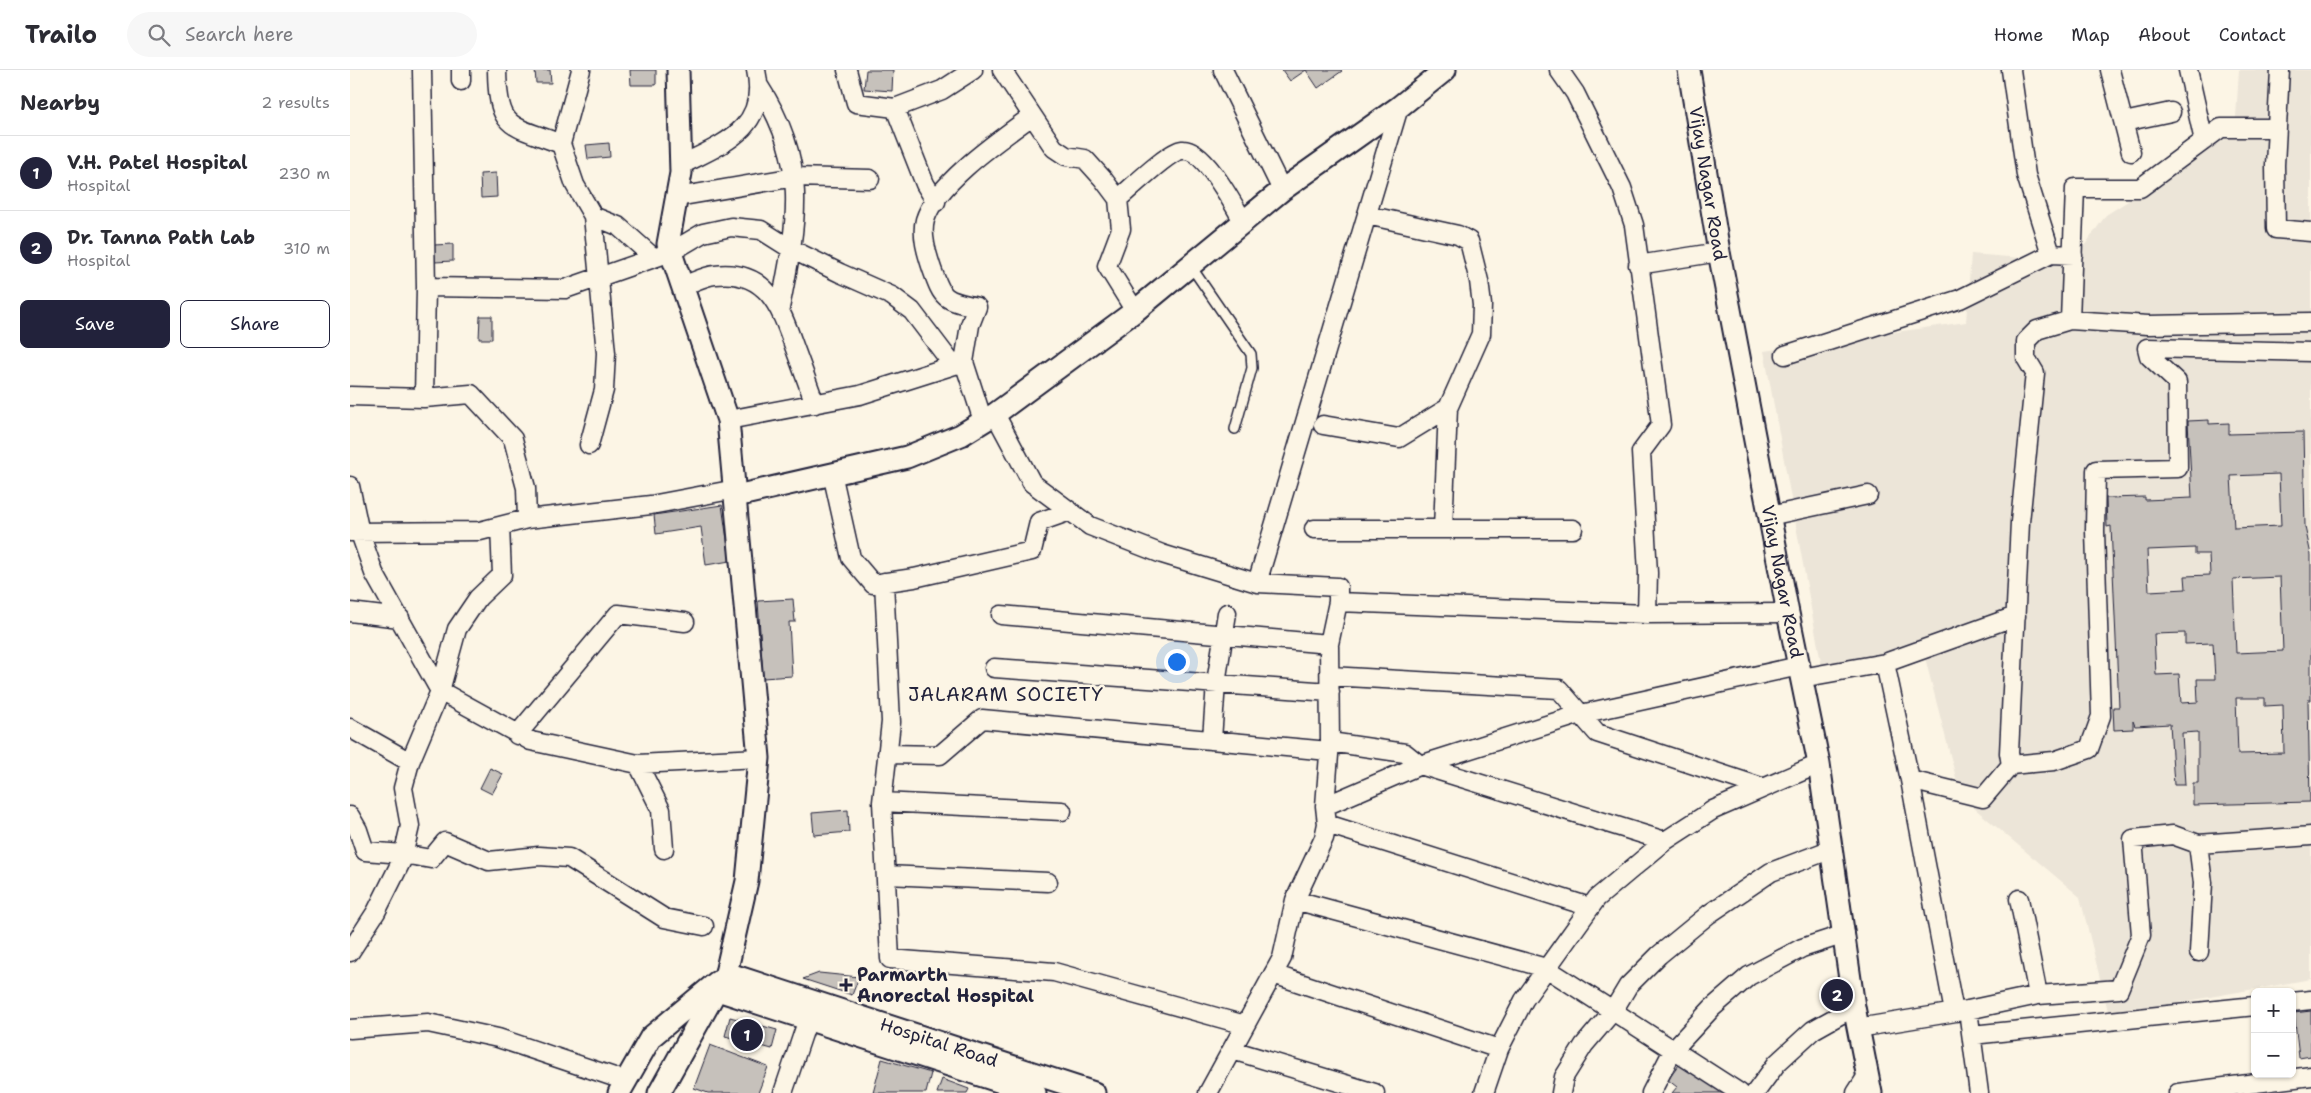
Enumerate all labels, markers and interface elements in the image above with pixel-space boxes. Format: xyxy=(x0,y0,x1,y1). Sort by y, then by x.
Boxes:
search box xyxy=(127,12,477,57)
text: Trailo xyxy=(25,19,97,51)
icon: search xyxy=(145,21,173,49)
text: Search here xyxy=(185,22,294,47)
text: Home xyxy=(1994,23,2043,47)
text: Map xyxy=(2071,23,2110,47)
text: About xyxy=(2138,23,2191,47)
text: Contact xyxy=(2219,23,2286,47)
text: Nearby xyxy=(20,89,100,117)
text: 2 results xyxy=(261,92,330,113)
street label: Vijay Nagar Road xyxy=(1683,105,1732,263)
text: V.H. Patel Hospital xyxy=(67,150,248,175)
text: 1 xyxy=(32,163,40,184)
text: 230 m xyxy=(278,163,330,184)
text: Hospital xyxy=(67,175,130,196)
text: Dr. Tanna Path Lab xyxy=(67,225,255,250)
text: 2 xyxy=(30,238,42,259)
text: 310 m xyxy=(283,238,330,259)
text: Hospital xyxy=(67,250,130,271)
button: Save xyxy=(20,300,170,348)
button: Share xyxy=(180,300,330,348)
street label: Vijay Nagar Road xyxy=(1756,503,1809,660)
your location xyxy=(1164,649,1190,675)
district label: JALARAM SOCIETY xyxy=(908,682,1104,707)
place label: Parmarth Anorectal Hospital xyxy=(857,963,1034,1008)
pin: 2 xyxy=(1821,976,1853,1014)
marker: Parmarth Anorectal Hospital xyxy=(839,978,853,992)
map controls xyxy=(2251,988,2296,1078)
button: + xyxy=(2251,988,2296,1033)
street label: Hospital Road xyxy=(877,1012,1001,1073)
pin: 1 xyxy=(731,1016,763,1054)
button: − xyxy=(2251,1033,2296,1078)

